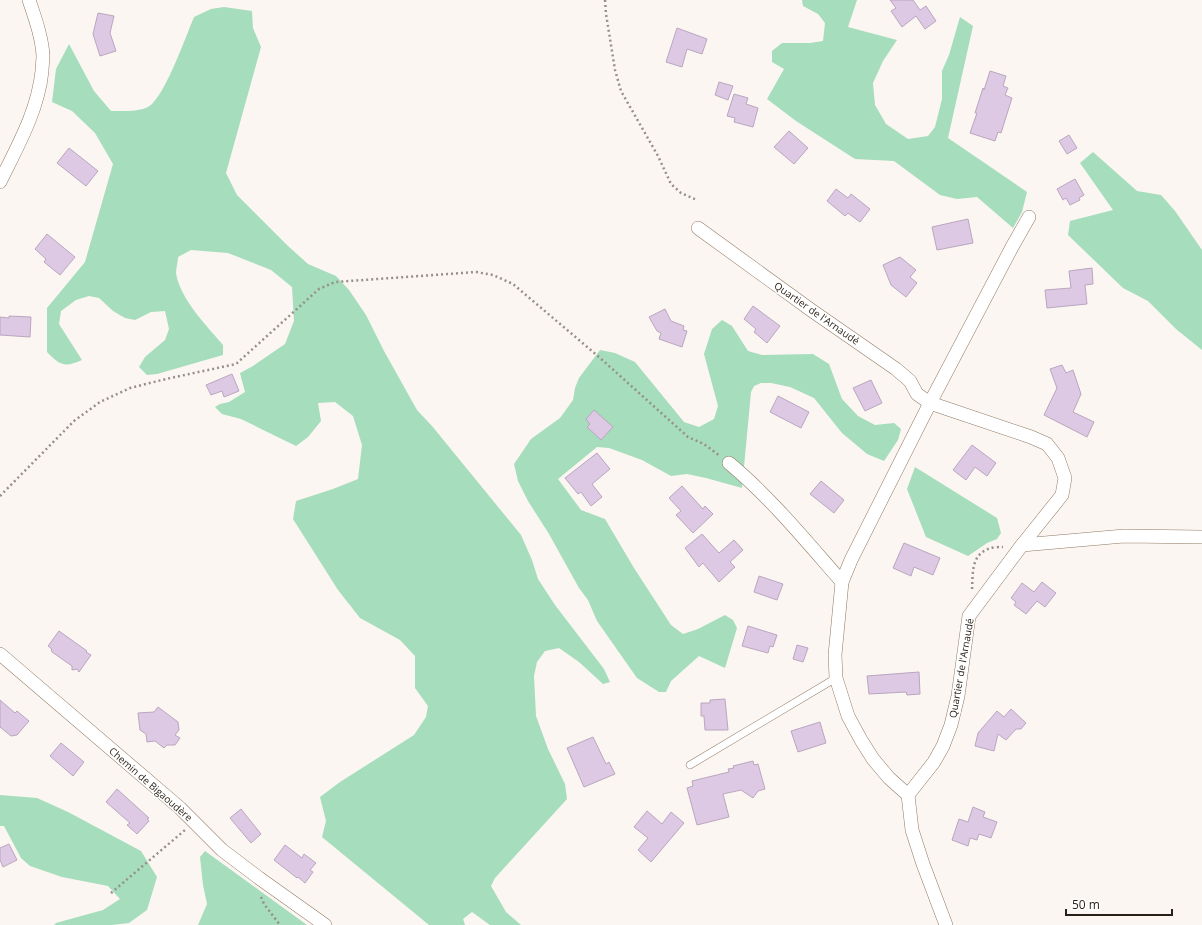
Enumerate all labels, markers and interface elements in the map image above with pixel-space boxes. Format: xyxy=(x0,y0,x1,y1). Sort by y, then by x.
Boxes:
street label: Quartier de l'Arnaudé xyxy=(772,278,863,348)
street label: Quartier de l'Arnaudé xyxy=(945,617,977,719)
street label: Chemin de Bigaoudère xyxy=(106,744,196,824)
scale bar xyxy=(1066,891,1172,917)
text: 50 m xyxy=(1072,896,1100,913)

